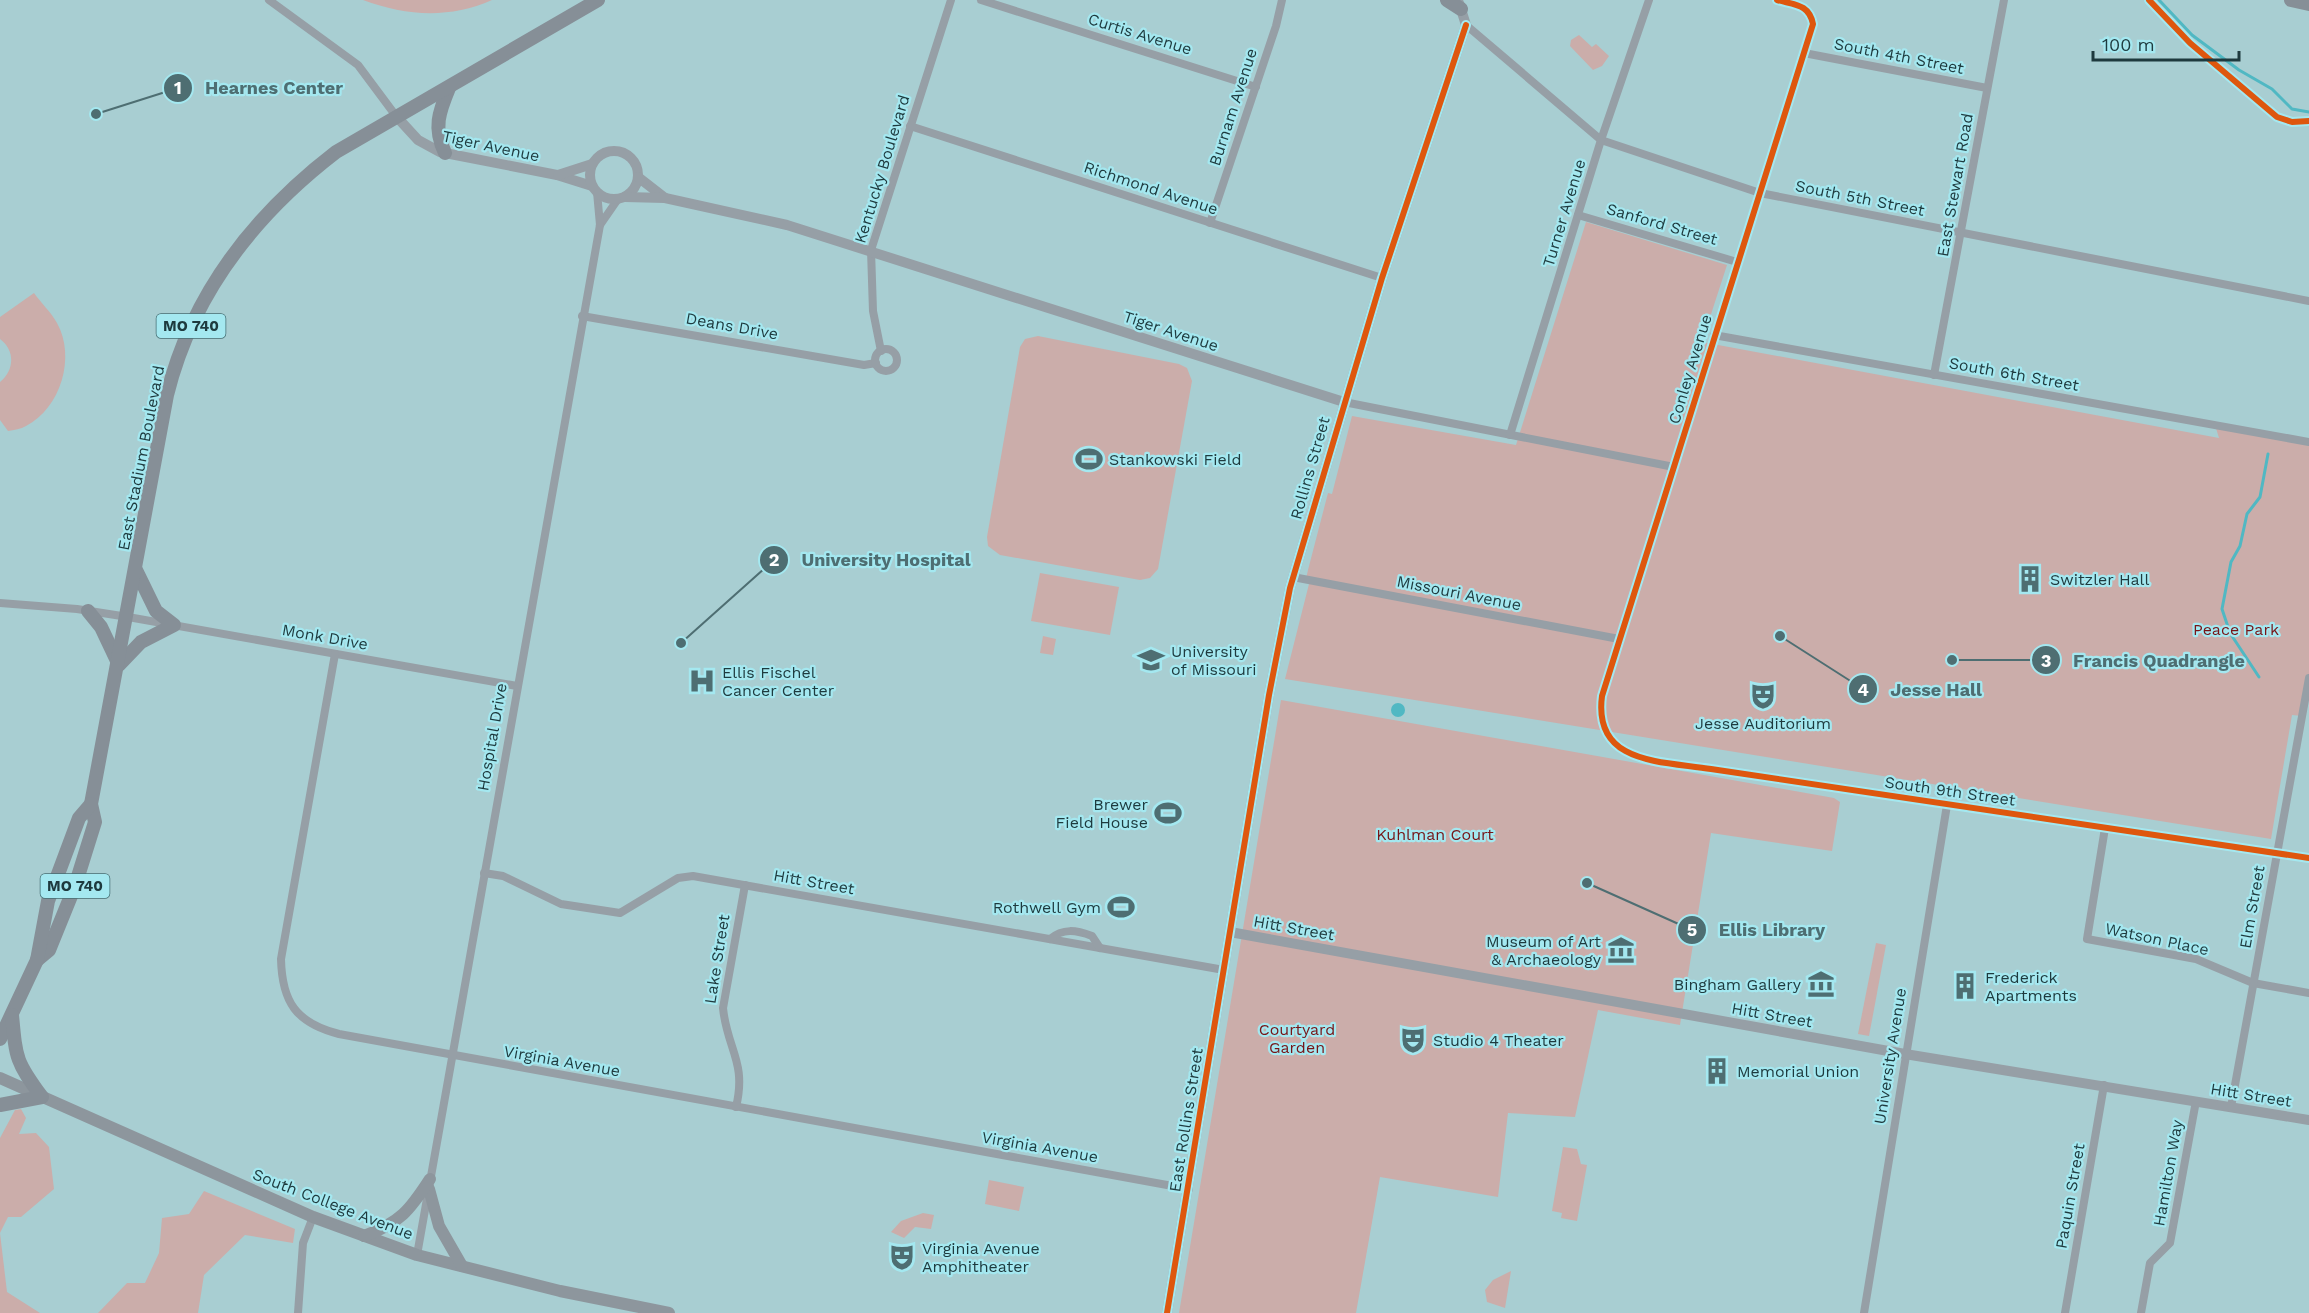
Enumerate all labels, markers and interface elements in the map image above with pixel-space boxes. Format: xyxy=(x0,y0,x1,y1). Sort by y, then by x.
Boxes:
street label: Curtis Avenue xyxy=(1086,9,1194,59)
scale bar xyxy=(2093,24,2238,62)
street label: South 4th Street xyxy=(1832,34,1966,78)
text: 100 m xyxy=(2102,34,2155,55)
street label: Burnam Avenue xyxy=(1205,46,1261,168)
callout: Hearnes Center xyxy=(163,70,355,106)
text: 1 xyxy=(174,77,182,98)
text: Hearnes Center xyxy=(205,77,343,98)
street label: Kentucky Boulevard xyxy=(850,93,914,245)
street label: East Stewart Road xyxy=(1933,112,1977,258)
street label: Tiger Avenue xyxy=(441,126,541,166)
street label: Richmond Avenue xyxy=(1082,157,1220,219)
street label: Turner Avenue xyxy=(1539,157,1589,269)
street label: South 5th Street xyxy=(1794,176,1927,220)
street label: Sanford Street xyxy=(1604,199,1720,249)
street label: Tiger Avenue xyxy=(1121,307,1221,355)
street label: Deans Drive xyxy=(684,309,780,343)
street label: Conley Avenue xyxy=(1664,312,1716,426)
road number: MO 740 xyxy=(156,314,225,338)
street label: South 6th Street xyxy=(1947,353,2081,395)
street label: East Stadium Boulevard xyxy=(114,364,168,552)
street label: Rollins Street xyxy=(1286,414,1334,522)
sports icon: Stankowski Field xyxy=(1074,444,1104,474)
place label: Stankowski Field xyxy=(1109,450,1242,469)
callout: University Hospital xyxy=(759,542,983,578)
text: 2 xyxy=(769,549,779,570)
text: University Hospital xyxy=(801,549,971,570)
building icon: Switzler Hall xyxy=(2015,564,2045,594)
place label: Switzler Hall xyxy=(2050,570,2149,589)
street label: Missouri Avenue xyxy=(1395,572,1523,614)
street label: Monk Drive xyxy=(281,620,369,654)
park label: Peace Park xyxy=(2193,620,2279,639)
place label: University of Missouri xyxy=(1171,642,1257,679)
callout: Francis Quadrangle xyxy=(2031,642,2257,678)
school or university icon: University of Missouri xyxy=(1136,645,1166,675)
text: 3 xyxy=(2041,650,2051,671)
text: Francis Quadrangle xyxy=(2073,650,2245,671)
place label: Ellis Fischel Cancer Center xyxy=(722,663,835,700)
hospital icon: Ellis Fischel Cancer Center xyxy=(687,666,717,696)
callout: Jesse Hall xyxy=(1848,671,1993,707)
text: 4 xyxy=(1857,679,1869,700)
text: Jesse Hall xyxy=(1890,679,1982,700)
theatre icon: Jesse Auditorium xyxy=(1748,681,1778,711)
street label: Hospital Drive xyxy=(473,682,511,792)
place label: Jesse Auditorium xyxy=(1695,714,1831,733)
street label: South 9th Street xyxy=(1883,772,2017,810)
place label: Brewer Field House xyxy=(1056,795,1148,832)
sports icon: Brewer Field House xyxy=(1153,798,1183,828)
park label: Kuhlman Court xyxy=(1376,825,1494,844)
street label: Elm Street xyxy=(2235,864,2269,950)
street label: Hitt Street xyxy=(772,866,856,899)
road number: MO 740 xyxy=(40,874,110,898)
sports icon: Rothwell Gym xyxy=(1106,892,1136,922)
place label: Rothwell Gym xyxy=(993,898,1101,917)
street label: Hitt Street xyxy=(1252,912,1336,945)
callout: Ellis Library xyxy=(1677,912,1837,948)
street label: Lake Street xyxy=(701,913,733,1005)
text: 5 xyxy=(1687,919,1697,940)
text: Ellis Library xyxy=(1719,919,1826,940)
street label: Watson Place xyxy=(2103,919,2211,959)
place label: Museum of Art & Archaeology xyxy=(1486,932,1602,969)
museum icon: Museum of Art & Archaeology xyxy=(1606,935,1636,965)
place label: Frederick Apartments xyxy=(1985,968,2077,1005)
museum icon: Bingham Gallery xyxy=(1806,969,1836,999)
building icon: Frederick Apartments xyxy=(1950,971,1980,1001)
place label: Bingham Gallery xyxy=(1674,975,1802,994)
street label: University Avenue xyxy=(1870,986,1910,1126)
street label: Hitt Street xyxy=(1730,999,1814,1032)
park label: Courtyard Garden xyxy=(1259,1020,1335,1057)
theatre icon: Studio 4 Theater xyxy=(1398,1025,1428,1055)
place label: Studio 4 Theater xyxy=(1433,1031,1564,1050)
street label: Virginia Avenue xyxy=(502,1041,622,1081)
street label: East Rollins Street xyxy=(1165,1046,1207,1194)
building icon: Memorial Union xyxy=(1702,1056,1732,1086)
place label: Memorial Union xyxy=(1737,1062,1859,1081)
street label: Hitt Street xyxy=(2209,1079,2293,1111)
street label: Hamilton Way xyxy=(2149,1118,2187,1228)
street label: Virginia Avenue xyxy=(980,1127,1100,1167)
street label: Paquin Street xyxy=(2051,1142,2089,1250)
street label: South College Avenue xyxy=(250,1165,416,1243)
place label: Virginia Avenue Amphitheater xyxy=(922,1239,1040,1276)
theatre icon: Virginia Avenue Amphitheater xyxy=(887,1242,917,1272)

